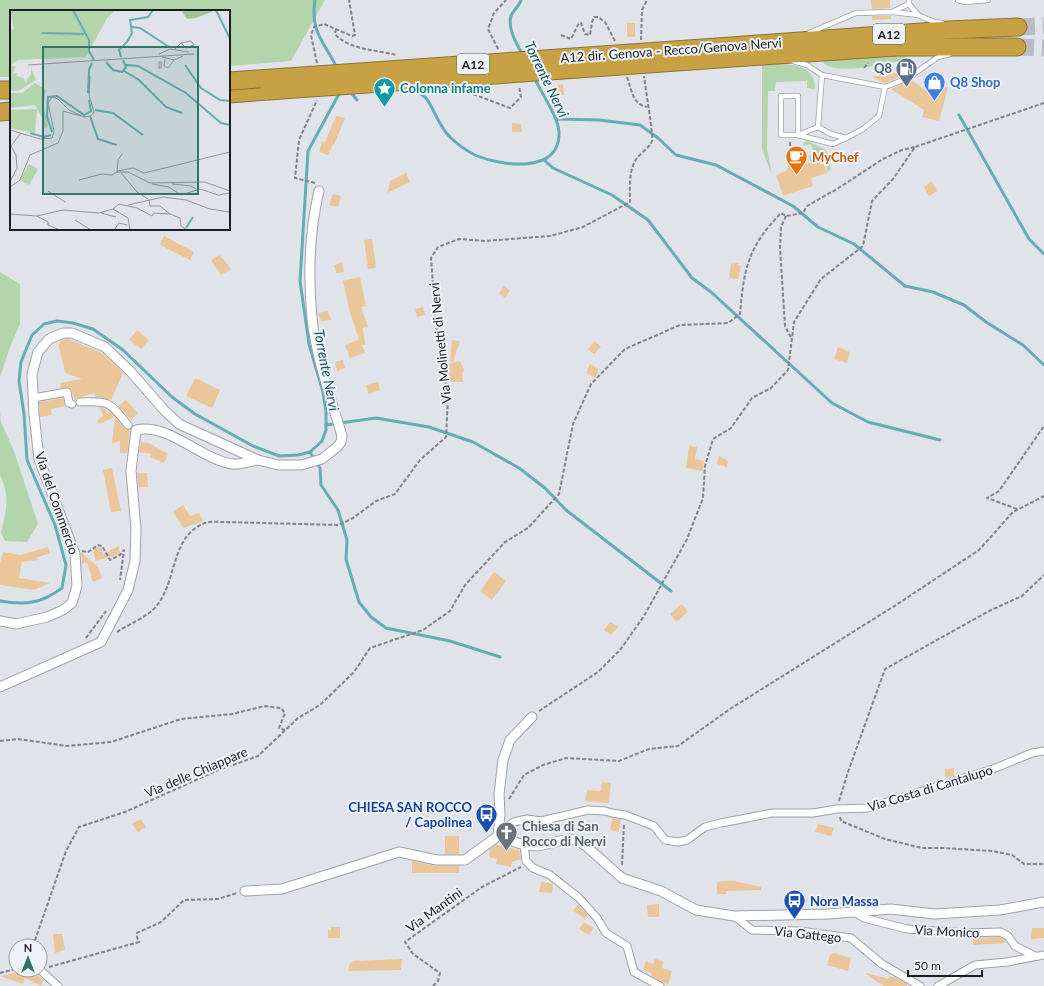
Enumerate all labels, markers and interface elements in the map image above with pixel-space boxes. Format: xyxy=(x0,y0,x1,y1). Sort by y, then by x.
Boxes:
inset map xyxy=(10,10,230,230)
road number: A12 xyxy=(873,24,905,44)
street label: A12 dir. Genova - Recco/Genova Nervi xyxy=(560,34,782,66)
water label: Torrente Nervi xyxy=(521,38,573,121)
road number: A12 xyxy=(457,54,489,74)
fuel station icon: Q8 xyxy=(894,55,920,88)
place label: Q8 xyxy=(874,60,892,76)
shop icon: Q8 Shop xyxy=(922,69,948,102)
place label: Q8 Shop xyxy=(950,74,1000,90)
place icon: Colonna infame xyxy=(371,75,397,108)
place label: Colonna infame xyxy=(400,80,491,96)
cafe icon: MyChef xyxy=(784,144,810,177)
place label: MyChef xyxy=(812,149,859,165)
street label: Via Molinetti di Nervi xyxy=(426,282,454,404)
water label: Torrente Nervi xyxy=(311,328,343,413)
street label: Via del Commercio xyxy=(32,450,82,556)
street label: Via delle Chiappare xyxy=(142,743,250,801)
street label: Via Costa di Cantalupo xyxy=(866,761,994,815)
place label: CHIESA SAN ROCCO / Capolinea xyxy=(348,799,472,830)
bus stop icon: CHIESA SAN ROCCO / Capolinea xyxy=(474,801,500,834)
place label: Chiesa di San Rocco di Nervi xyxy=(522,818,606,849)
church icon: Chiesa di San Rocco di Nervi xyxy=(493,820,519,853)
street label: Via Mantini xyxy=(403,884,465,936)
bus stop icon: Nora Massa xyxy=(782,888,808,921)
place label: Nora Massa xyxy=(810,893,879,909)
street label: Via Monico xyxy=(914,921,980,941)
street label: Via Gattego xyxy=(774,923,842,945)
north arrow xyxy=(8,938,48,978)
text: N xyxy=(24,941,32,954)
scale bar xyxy=(908,952,982,978)
text: 50 m xyxy=(914,958,941,973)

